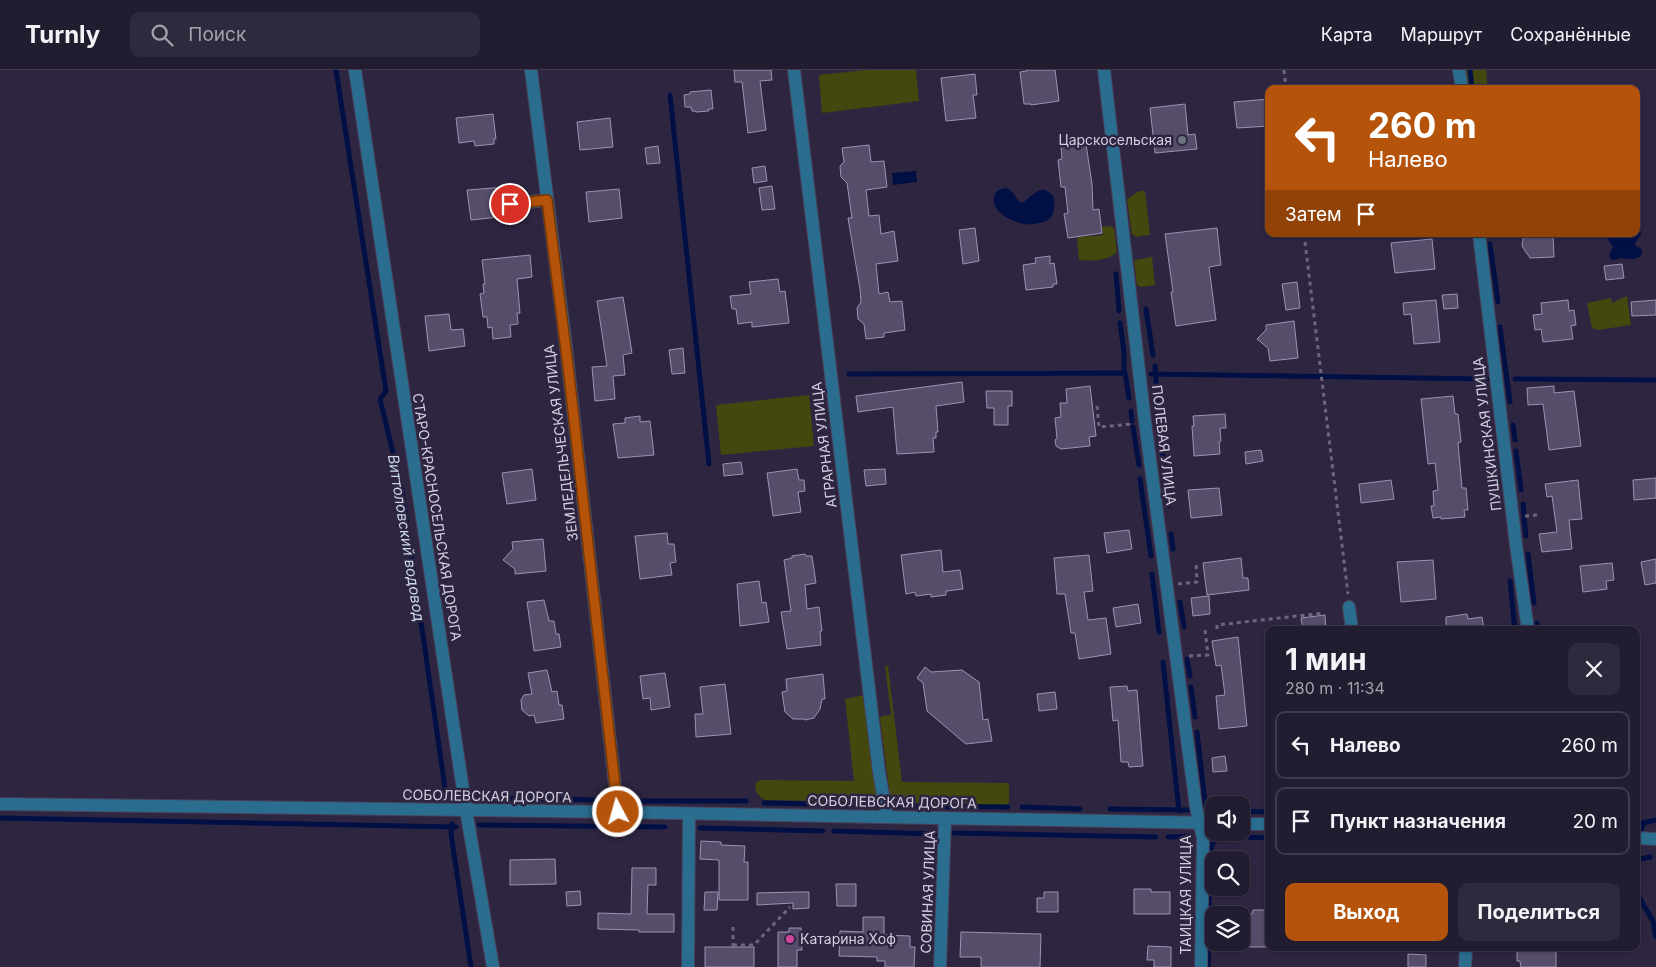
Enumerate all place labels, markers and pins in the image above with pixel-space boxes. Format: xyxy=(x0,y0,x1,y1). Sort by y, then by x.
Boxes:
place label: Царскосельская xyxy=(1059,131,1172,148)
marker: Царскосельская xyxy=(1176,134,1188,146)
pin xyxy=(489,183,531,225)
place label: Катарина Хоф xyxy=(800,930,896,947)
marker: Катарина Хоф xyxy=(784,933,796,945)

